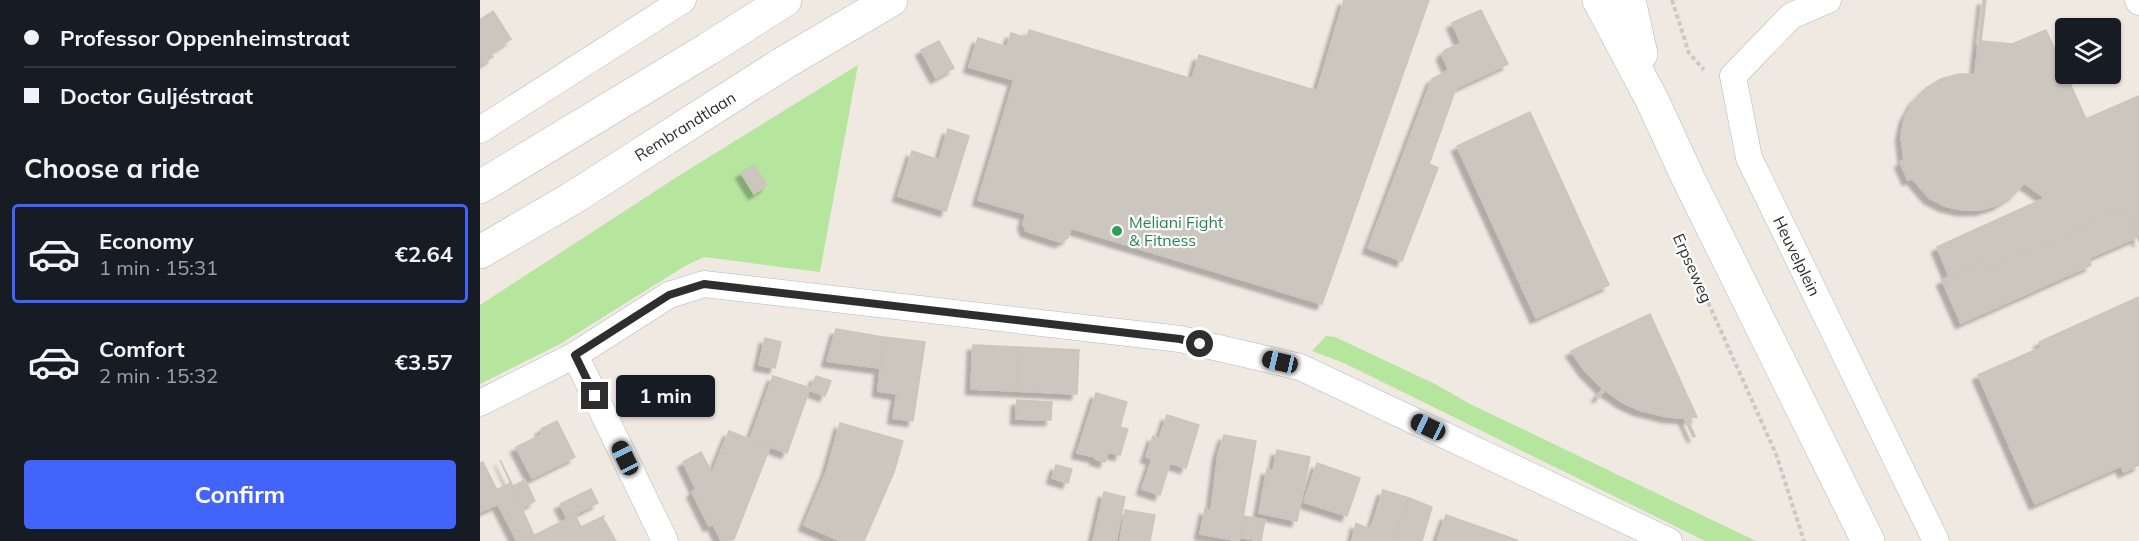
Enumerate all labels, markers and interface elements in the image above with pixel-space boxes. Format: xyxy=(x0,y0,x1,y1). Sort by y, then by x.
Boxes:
map controls xyxy=(2055,18,2121,84)
button: layers xyxy=(2055,18,2121,84)
text: Professor Oppenheimstraat xyxy=(60,24,350,52)
text: Doctor Guljéstraat xyxy=(60,82,253,110)
street label: Rembrandtlaan xyxy=(631,87,739,165)
text: Choose a ride xyxy=(24,151,200,185)
place label: Meliani Fight & Fitness xyxy=(1129,212,1224,250)
street label: Heuvelplein xyxy=(1769,213,1825,299)
marker: Meliani Fight & Fitness xyxy=(1110,224,1124,238)
icon: car xyxy=(27,227,81,281)
text: Economy xyxy=(99,227,194,255)
street label: Erpseweg xyxy=(1669,230,1717,306)
text: €2.64 xyxy=(395,240,453,268)
text: 1 min · 15:31 xyxy=(99,255,218,280)
route start xyxy=(1186,330,1213,357)
icon: car xyxy=(27,335,81,389)
text: Comfort xyxy=(99,335,185,363)
text: €3.57 xyxy=(395,348,453,376)
car xyxy=(1260,349,1300,375)
text: 2 min · 15:32 xyxy=(99,363,218,388)
callout: 1 min xyxy=(616,375,715,417)
route end xyxy=(581,382,608,409)
text: 1 min xyxy=(639,383,692,408)
car xyxy=(1408,411,1448,443)
car xyxy=(609,438,641,478)
button: Confirm xyxy=(24,460,456,529)

